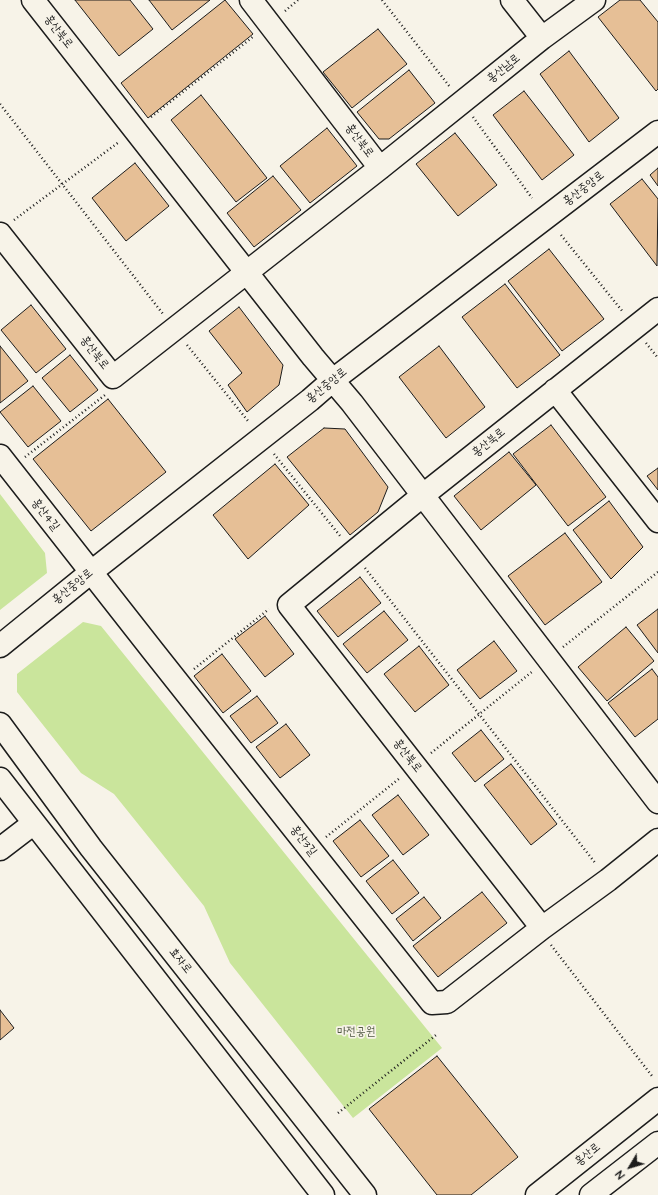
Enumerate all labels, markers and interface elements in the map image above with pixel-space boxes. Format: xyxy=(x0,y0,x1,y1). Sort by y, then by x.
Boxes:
street label: 홍산북로 xyxy=(40,12,76,52)
street label: 홍산남로 xyxy=(484,51,524,87)
street label: 홍산북로 xyxy=(342,121,376,161)
street label: 홍산중앙로 xyxy=(561,168,607,210)
street label: 홍산북로 xyxy=(76,333,112,373)
street label: 홍산중앙로 xyxy=(304,365,350,407)
street label: 홍산북로 xyxy=(469,425,509,461)
street label: 홍산4길 xyxy=(28,496,62,534)
street label: 홍산중앙로 xyxy=(50,566,96,608)
street label: 홍산북로 xyxy=(389,736,425,776)
street label: 홍산3길 xyxy=(287,823,319,859)
street label: 효자로 xyxy=(165,945,195,977)
park label: 마전공원 xyxy=(337,1025,375,1039)
street label: 홍산로 xyxy=(572,1140,604,1170)
north arrow xyxy=(610,1147,650,1187)
text: N xyxy=(612,1167,628,1182)

